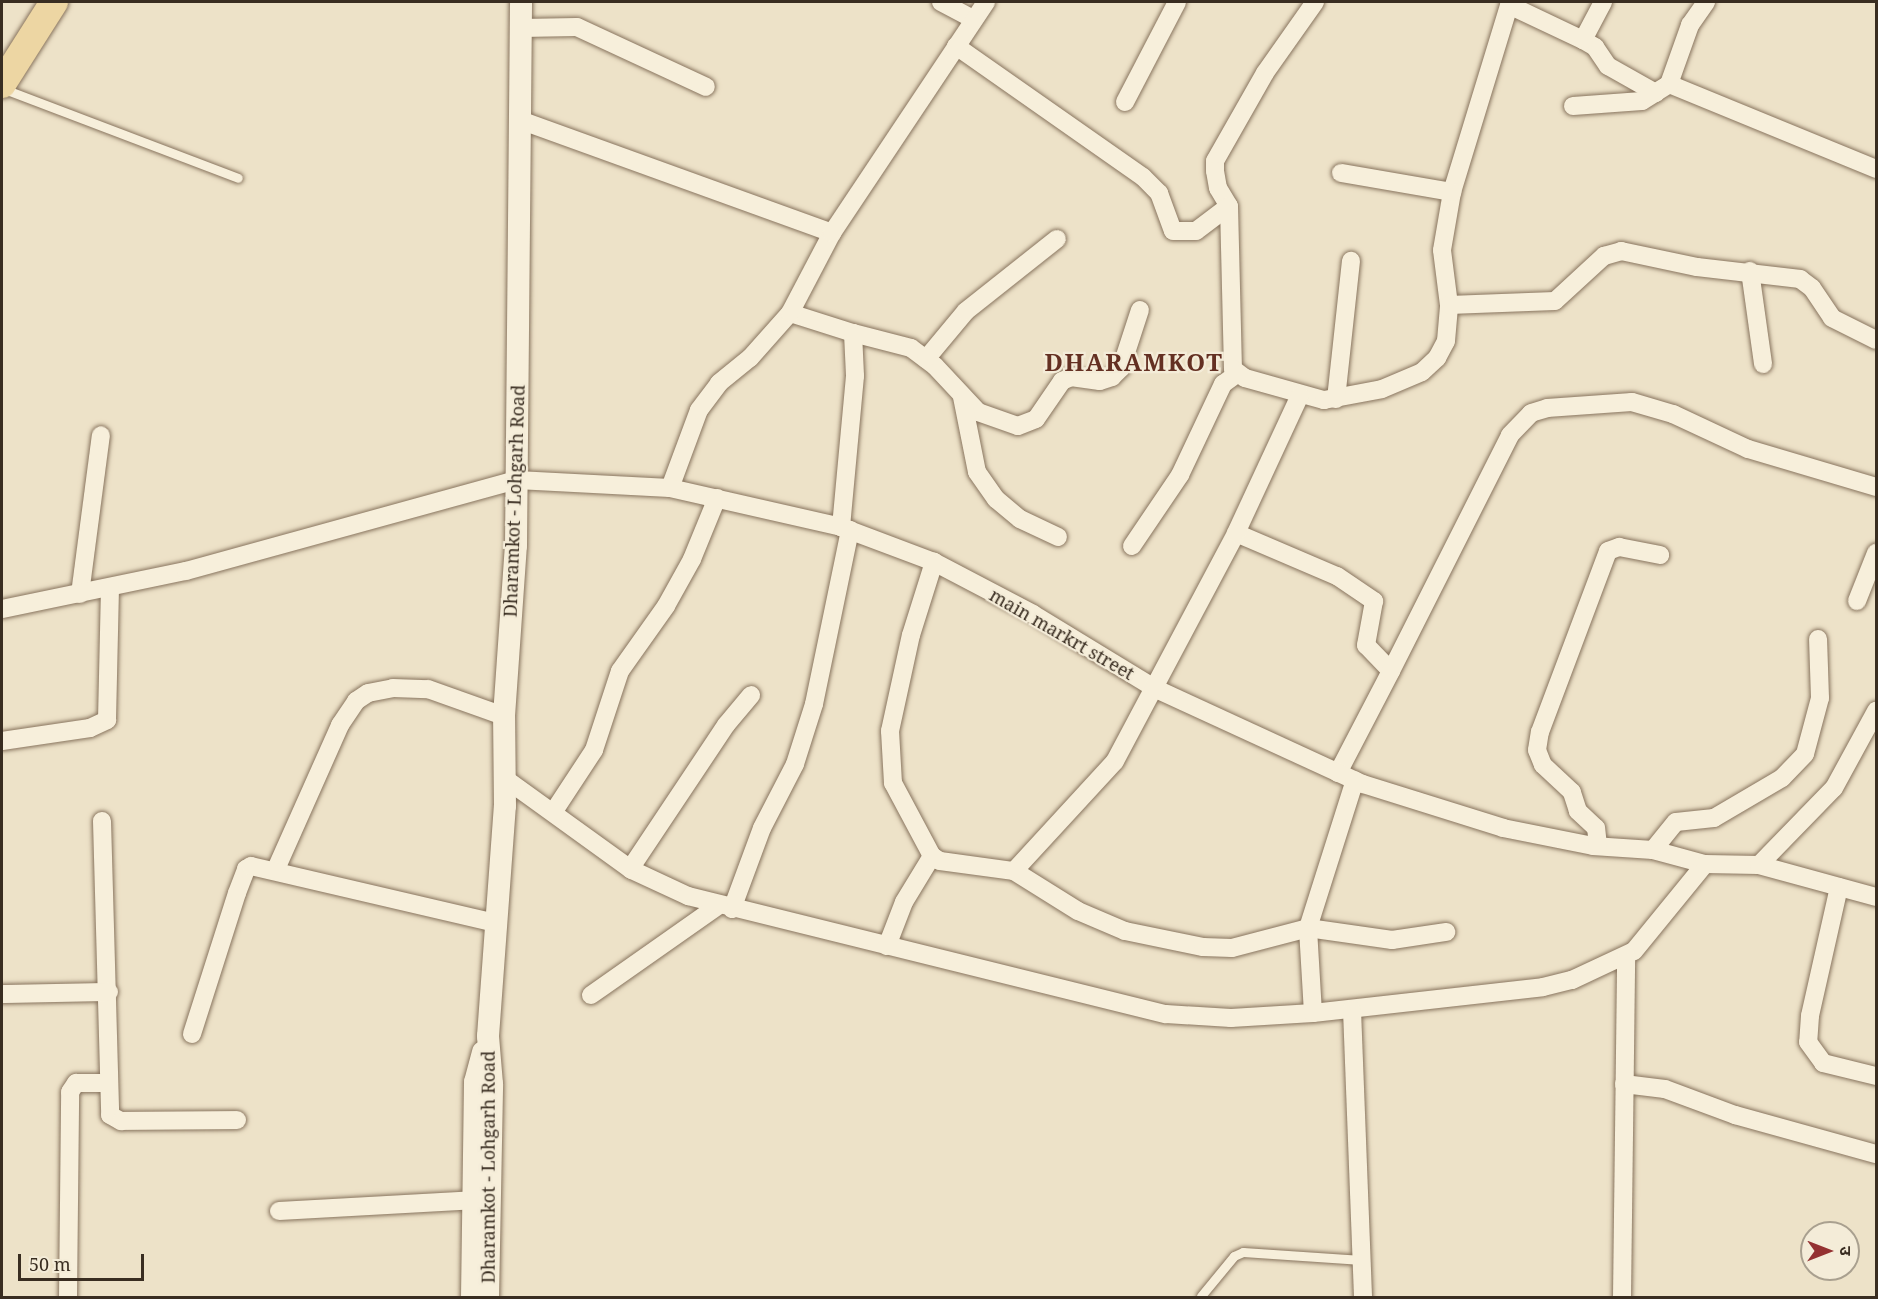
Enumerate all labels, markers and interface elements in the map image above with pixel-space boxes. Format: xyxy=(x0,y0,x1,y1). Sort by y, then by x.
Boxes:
district label: DHARAMKOT xyxy=(1045,348,1223,376)
street label: Dharamkot - Lohgarh Road xyxy=(499,384,529,618)
street label: main markrt street xyxy=(986,584,1138,684)
street label: Dharamkot - Lohgarh Road xyxy=(477,1051,499,1283)
north arrow xyxy=(1800,1221,1860,1281)
scale bar xyxy=(21,1242,147,1280)
text: उ xyxy=(1835,1246,1857,1256)
text: 50 m xyxy=(29,1252,71,1276)

